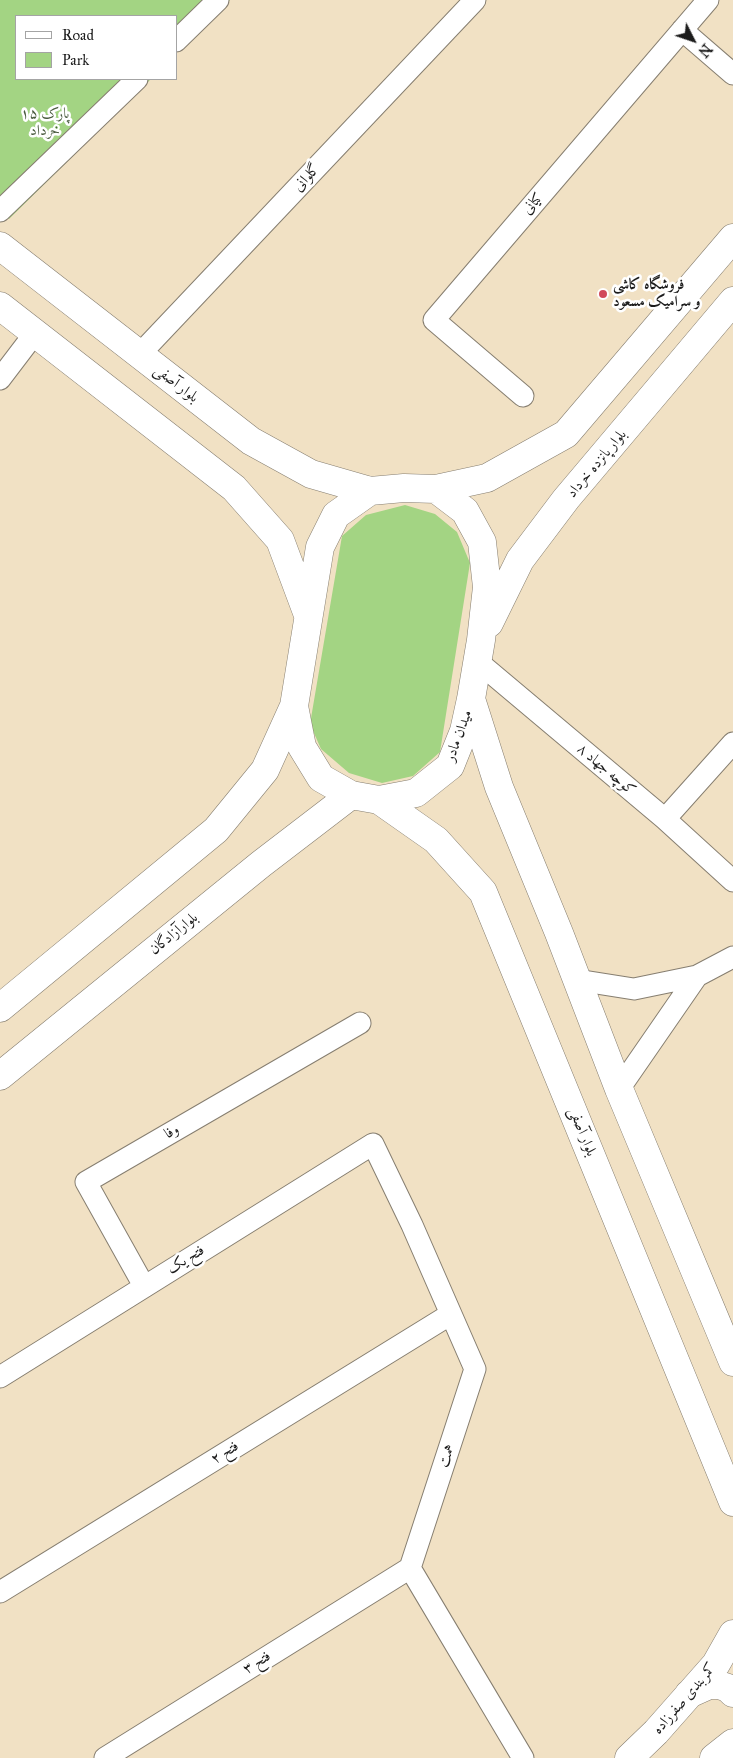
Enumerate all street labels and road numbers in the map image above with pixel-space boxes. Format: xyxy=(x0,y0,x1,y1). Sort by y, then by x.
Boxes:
street label: گلوانی xyxy=(290,160,324,196)
street label: کیانی xyxy=(519,189,547,219)
street label: بلوار آصفی xyxy=(150,361,202,407)
street label: بلوار پانزده خرداد xyxy=(563,426,631,502)
street label: میدان مادر xyxy=(441,708,477,764)
street label: کوچه جهاد ۸ xyxy=(573,740,639,800)
street label: بلوارآزادگان xyxy=(146,909,202,959)
street label: بلوار آصفی xyxy=(564,1105,600,1159)
street label: وفا xyxy=(161,1121,183,1143)
street label: فتح یک xyxy=(164,1242,208,1278)
street label: فتح ۲ xyxy=(208,1438,242,1468)
street label: همت xyxy=(435,1442,459,1470)
street label: فتح ۳ xyxy=(240,1648,274,1678)
street label: کمربندی صفرزاده xyxy=(649,1660,721,1738)

